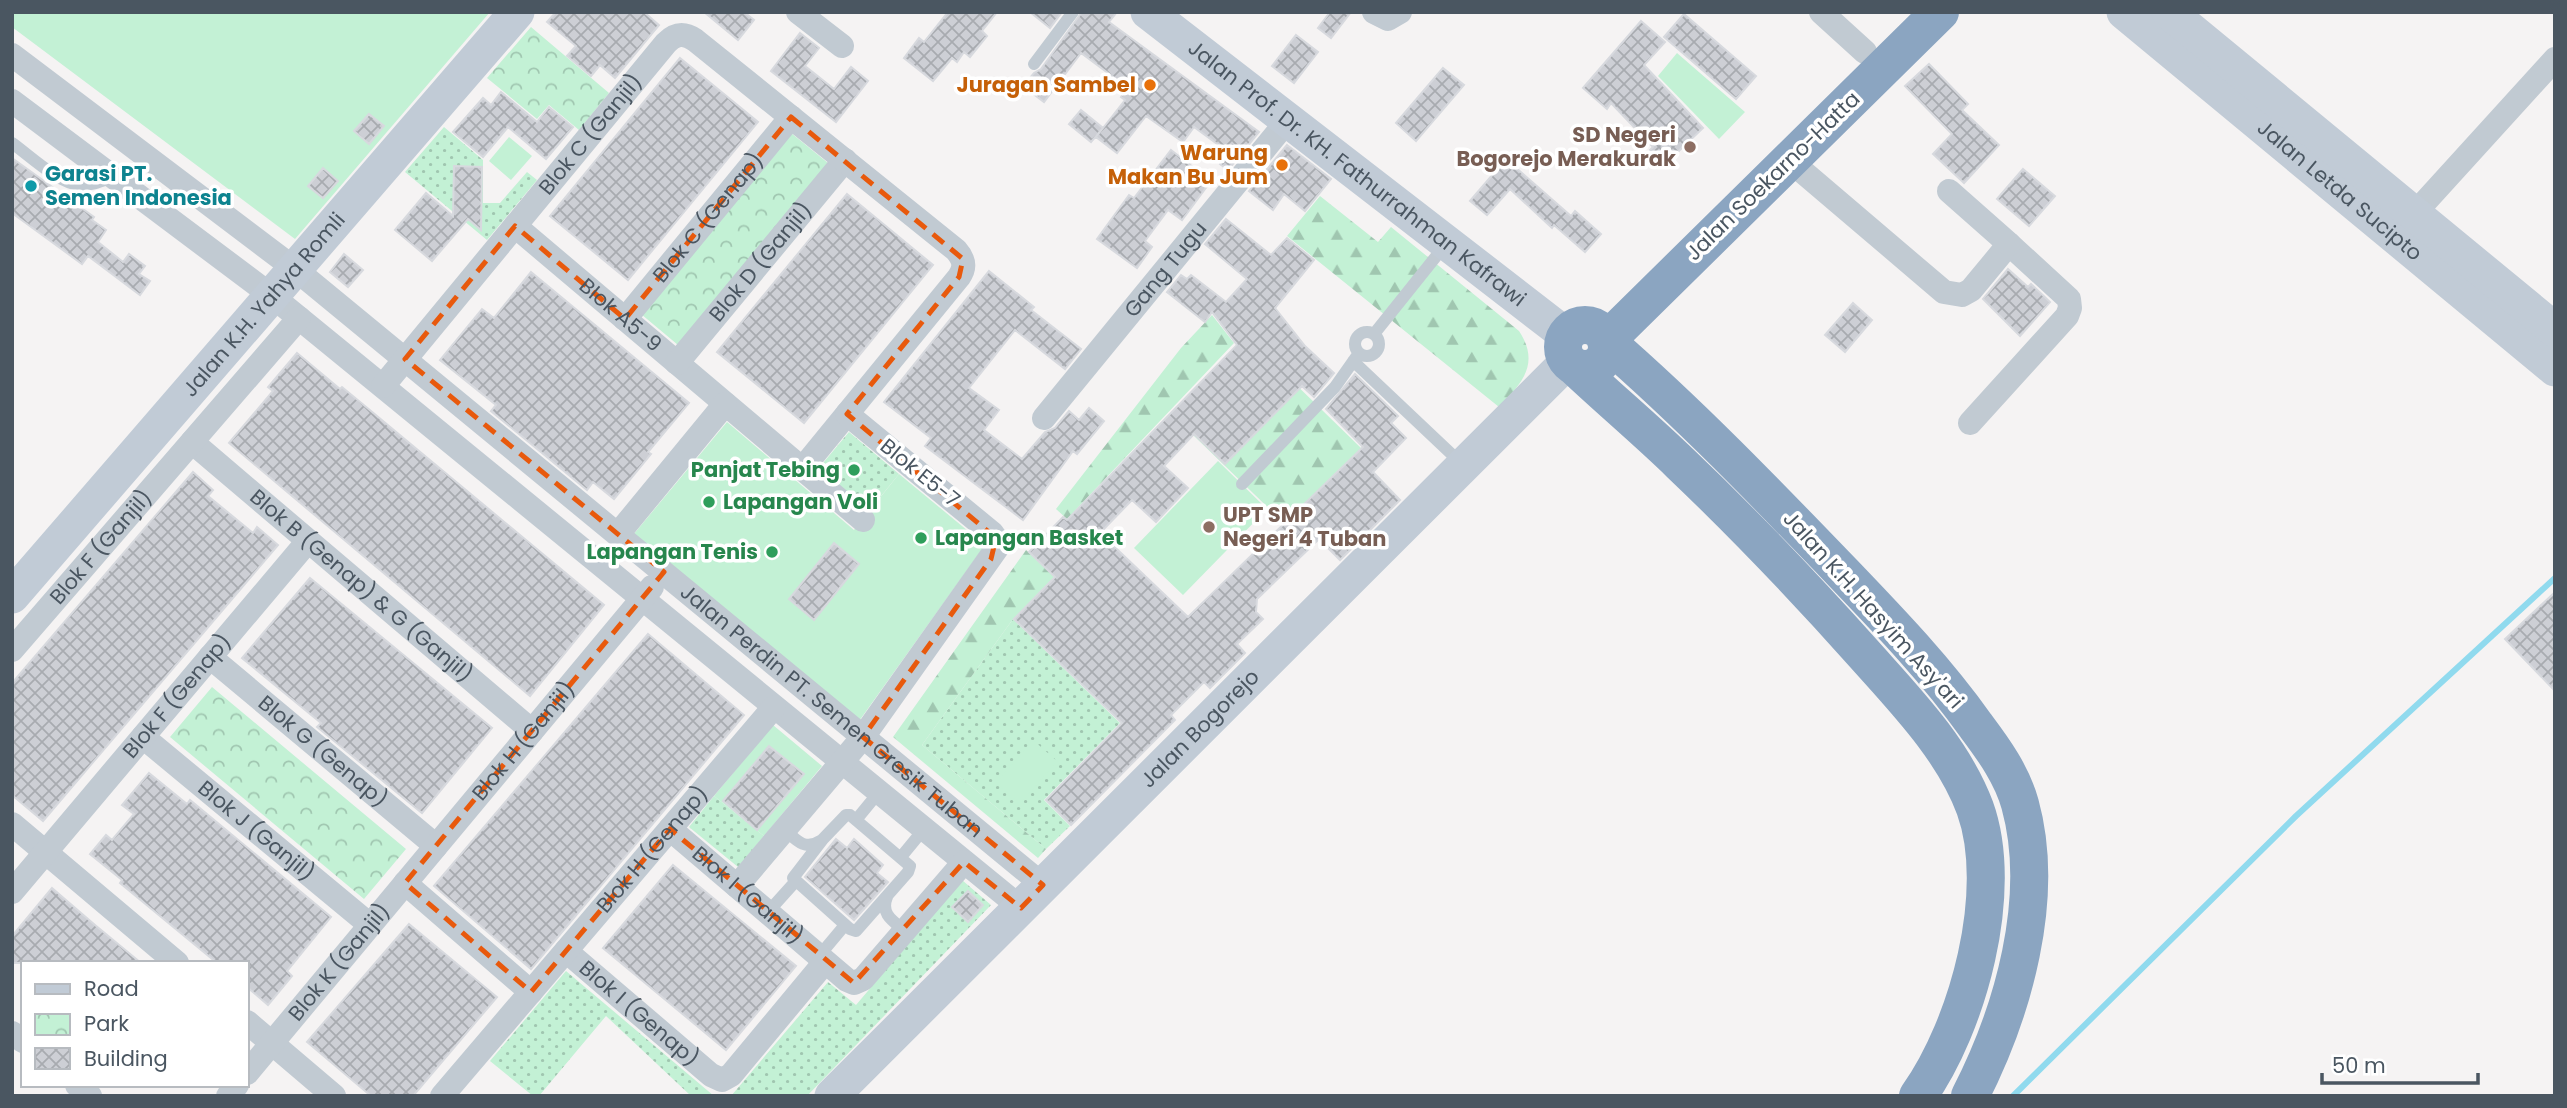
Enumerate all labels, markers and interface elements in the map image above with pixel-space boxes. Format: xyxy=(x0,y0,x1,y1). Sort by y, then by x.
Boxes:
street label: Jalan Prof. Dr. KH. Fathurrahman Kafrawi xyxy=(1182,33,1532,313)
street label: Blok C (Ganjil) xyxy=(532,68,648,201)
place label: Juragan Sambel xyxy=(957,70,1136,99)
marker: Juragan Sambel xyxy=(1142,77,1158,93)
street label: Jalan Soekarno-Hatta xyxy=(1679,85,1866,267)
street label: Jalan Letda Sucipto xyxy=(2251,113,2429,267)
place label: SD Negeri Bogorejo Merakurak xyxy=(1456,120,1676,173)
place label: Warung Makan Bu Jum xyxy=(1108,138,1268,191)
marker: SD Negeri Bogorejo Merakurak xyxy=(1682,139,1698,155)
street label: Blok C (Genap) xyxy=(646,146,770,289)
marker: Warung Makan Bu Jum xyxy=(1274,157,1290,173)
place label: Garasi PT. Semen Indonesia xyxy=(45,159,232,212)
marker: Garasi PT. Semen Indonesia xyxy=(23,178,39,194)
street label: Blok D (Ganjil) xyxy=(702,196,818,328)
street label: Jalan K.H. Yahya Romli xyxy=(176,206,351,403)
street label: Gang Tugu xyxy=(1117,215,1213,323)
street label: Blok A5-9 xyxy=(573,271,668,358)
street label: Blok E5-7 xyxy=(874,431,966,514)
place label: Panjat Tebing xyxy=(691,455,840,484)
marker: Panjat Tebing xyxy=(846,462,862,478)
street label: Blok B (Genap) & G (Ganjil) xyxy=(244,482,479,688)
street label: Blok F (Ganjil) xyxy=(43,483,158,610)
place label: Lapangan Voli xyxy=(723,487,878,516)
marker: Lapangan Voli xyxy=(701,494,717,510)
place label: UPT SMP Negeri 4 Tuban xyxy=(1223,500,1386,553)
street label: Jalan K.H. Hasyim Asy'ari xyxy=(1777,505,1970,715)
marker: UPT SMP Negeri 4 Tuban xyxy=(1201,519,1217,535)
place label: Lapangan Basket xyxy=(935,523,1123,552)
marker: Lapangan Basket xyxy=(913,530,929,546)
place label: Lapangan Tenis xyxy=(587,537,758,566)
marker: Lapangan Tenis xyxy=(764,544,780,560)
street label: Jalan Perdin PT. Semen Gresik Tuban xyxy=(674,577,990,844)
street label: Blok F (Genap) xyxy=(116,628,238,764)
street label: Jalan Bogorejo xyxy=(1134,662,1265,794)
street label: Blok H (Ganjil) xyxy=(465,675,581,806)
street label: Blok G (Genap) xyxy=(252,688,394,813)
street label: Blok J (Ganjil) xyxy=(192,773,321,887)
street label: Blok H (Genap) xyxy=(590,780,714,919)
street label: Blok I (Ganjil) xyxy=(686,839,810,950)
street label: Blok K (Ganjil) xyxy=(281,897,396,1027)
street label: Blok I (Genap) xyxy=(573,954,705,1072)
legend xyxy=(21,961,248,1087)
text: Road xyxy=(84,974,139,1003)
text: Park xyxy=(84,1009,129,1038)
scale bar xyxy=(2322,1042,2478,1086)
text: Building xyxy=(84,1044,168,1073)
text: 50 m xyxy=(2332,1051,2386,1080)

